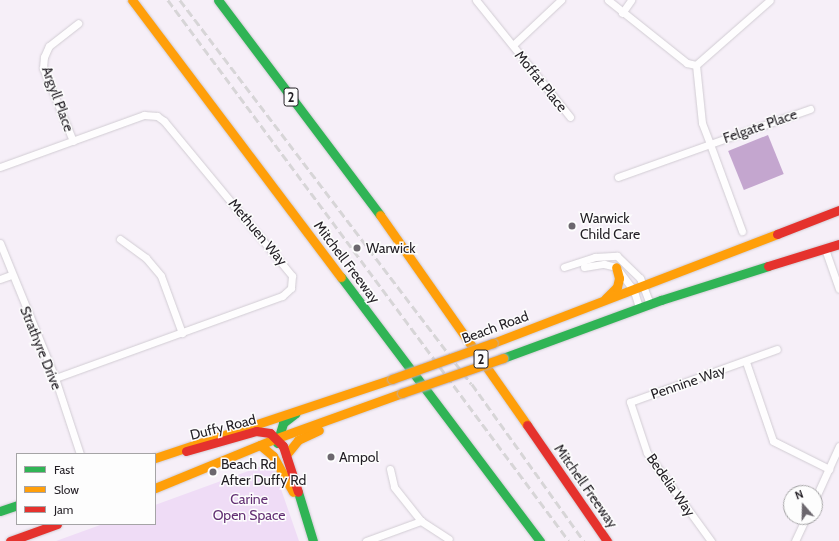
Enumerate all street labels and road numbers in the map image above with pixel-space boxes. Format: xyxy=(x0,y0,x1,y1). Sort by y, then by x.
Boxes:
street label: Moffat Place xyxy=(511,47,571,115)
street label: Argyll Place xyxy=(38,64,78,134)
road number: 2 xyxy=(283,86,299,108)
street label: Felgate Place xyxy=(721,106,799,146)
street label: Methuen Way xyxy=(225,195,291,269)
street label: Mitchell Freeway xyxy=(311,218,383,306)
street label: Strathyre Drive xyxy=(17,304,65,392)
street label: Beach Road xyxy=(459,307,531,347)
road number: 2 xyxy=(473,348,489,370)
street label: Pennine Way xyxy=(648,361,728,403)
street label: Duffy Road xyxy=(188,411,258,443)
street label: Mitchell Freeway xyxy=(551,441,621,531)
street label: Bedelia Way xyxy=(643,450,699,520)

